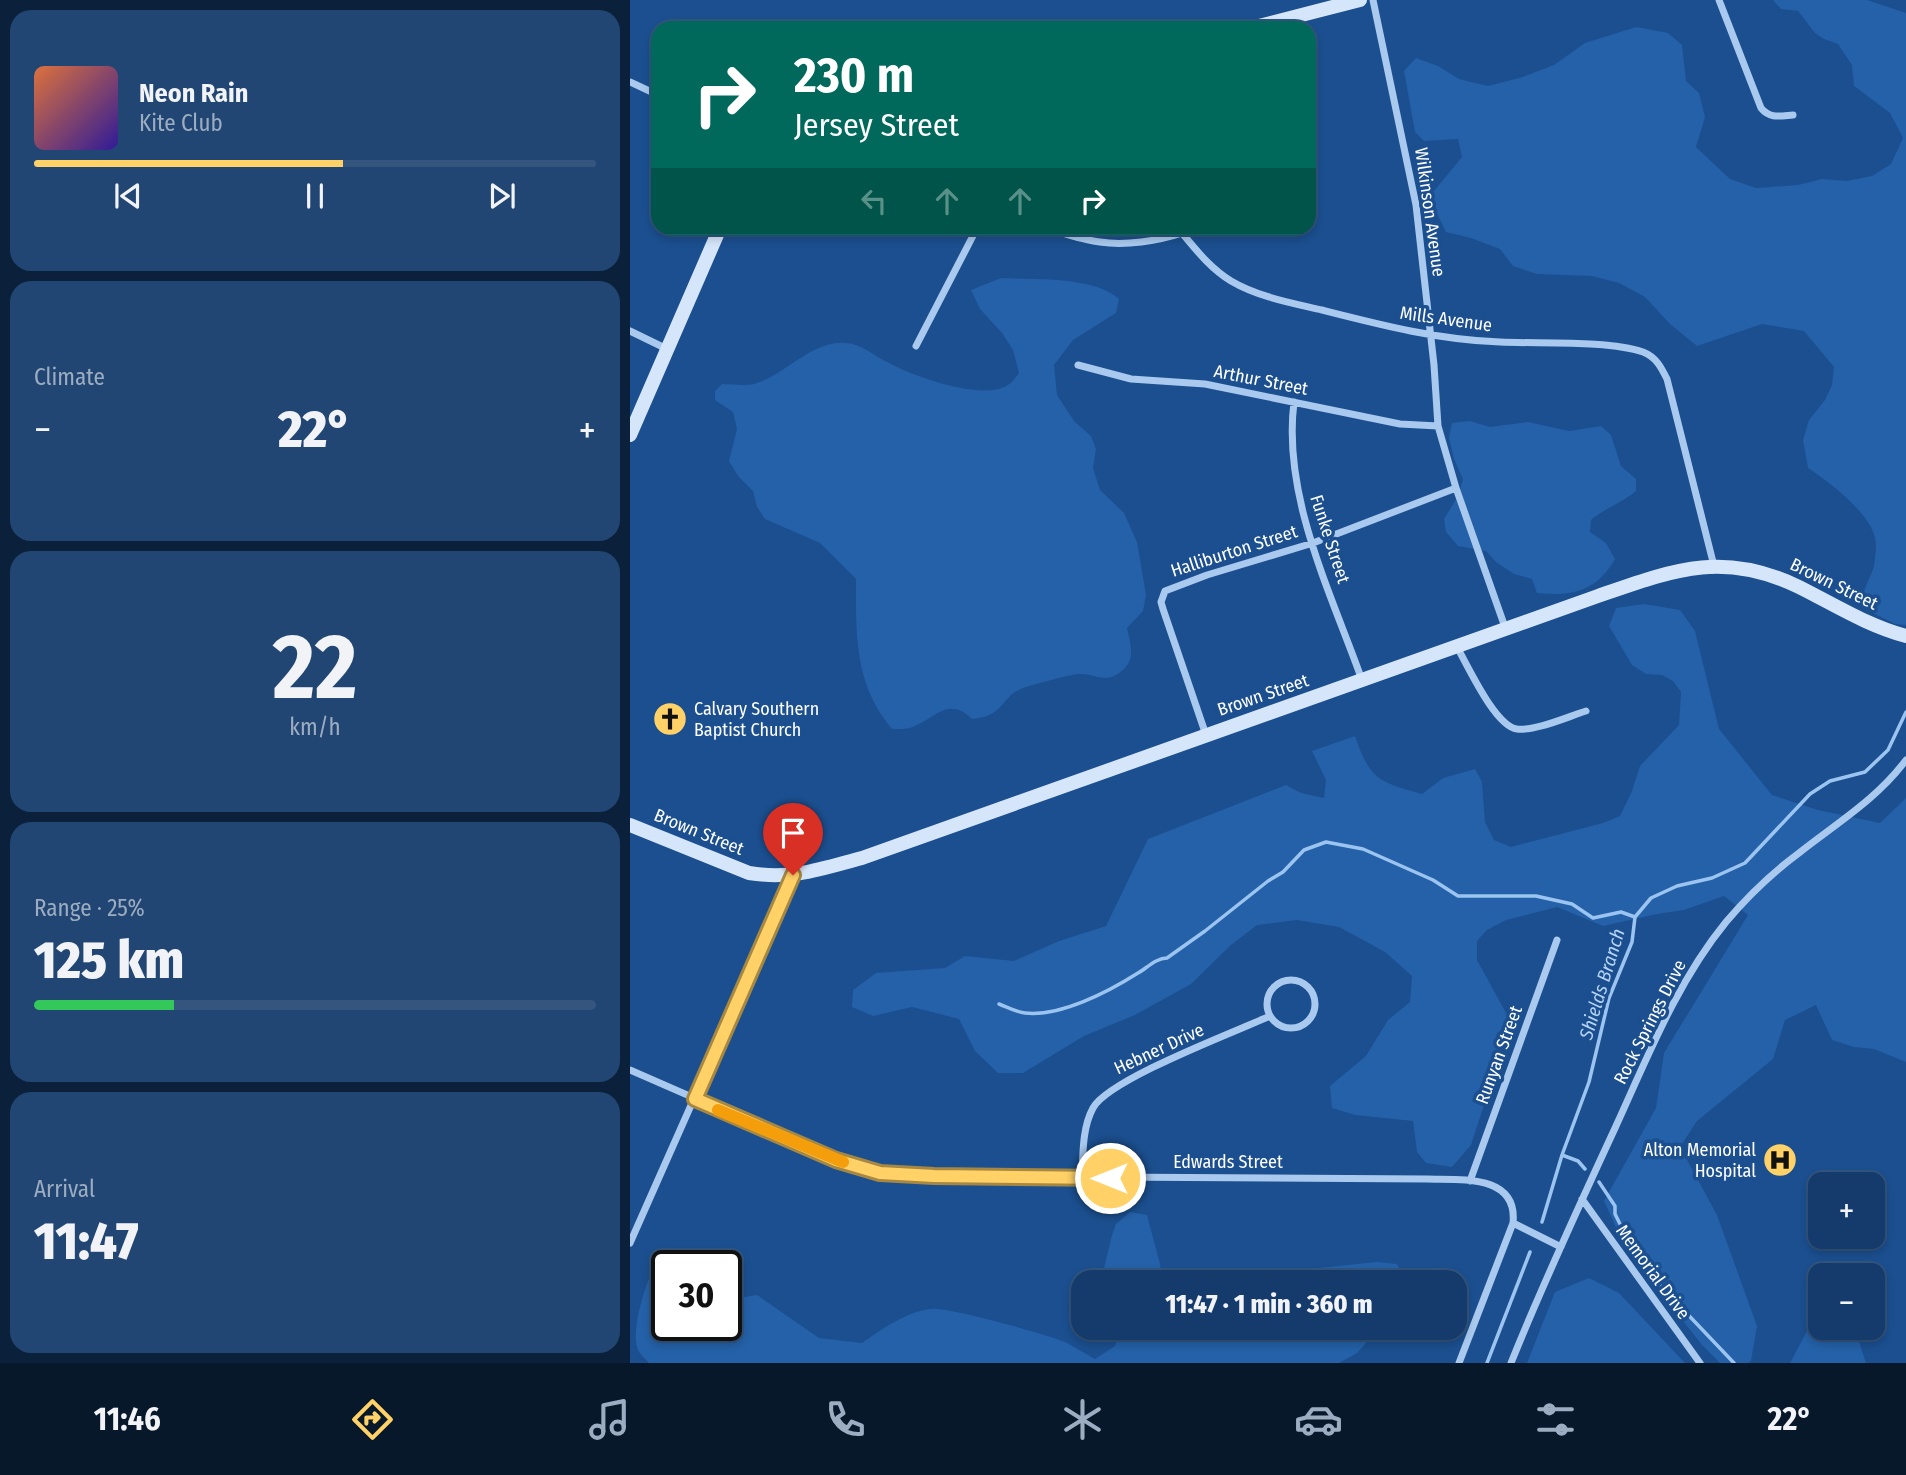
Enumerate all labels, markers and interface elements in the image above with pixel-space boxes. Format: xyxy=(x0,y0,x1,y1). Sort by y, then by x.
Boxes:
text: 230 m xyxy=(794,46,914,105)
icon: right xyxy=(679,49,770,140)
text: Neon Rain xyxy=(139,78,248,109)
text: Jersey Street xyxy=(794,106,959,144)
text: Kite Club xyxy=(139,109,223,137)
street label: Wilkinson Avenue xyxy=(1410,146,1450,278)
icon: previous xyxy=(109,177,147,215)
icon: pause xyxy=(296,177,334,215)
icon: next xyxy=(483,177,521,215)
icon: left xyxy=(855,182,893,220)
icon: ahead xyxy=(928,182,966,220)
icon: ahead xyxy=(1001,182,1039,220)
icon: right xyxy=(1074,182,1112,220)
street label: Mills Avenue xyxy=(1398,302,1494,336)
street label: Arthur Street xyxy=(1212,360,1310,400)
text: Climate xyxy=(34,363,105,391)
text: 22° xyxy=(278,398,352,461)
text: − xyxy=(34,407,51,453)
text: + xyxy=(579,407,596,453)
street label: Funke Street xyxy=(1305,492,1355,586)
street label: Halliburton Street xyxy=(1168,520,1300,582)
street label: Brown Street xyxy=(1787,553,1882,615)
text: 22 xyxy=(273,613,357,722)
street label: Brown Street xyxy=(1215,669,1312,721)
place label: Calvary Southern Baptist Church xyxy=(694,698,819,741)
church icon: Calvary Southern Baptist Church xyxy=(651,700,689,738)
text: km/h xyxy=(289,713,341,741)
pin xyxy=(763,803,823,875)
street label: Brown Street xyxy=(651,804,747,860)
icon: arrive xyxy=(774,814,812,852)
text: Range · 25% xyxy=(34,894,145,922)
water label: Shields Branch xyxy=(1574,926,1630,1043)
text: 125 km xyxy=(34,929,184,992)
street label: Rock Springs Drive xyxy=(1609,956,1691,1088)
street label: Runyan Street xyxy=(1471,1003,1527,1107)
street label: Hebner Drive xyxy=(1111,1019,1207,1079)
place label: Alton Memorial Hospital xyxy=(1644,1139,1756,1182)
position arrow xyxy=(1073,1141,1147,1215)
hospital icon: Alton Memorial Hospital xyxy=(1761,1141,1799,1179)
street label: Edwards Street xyxy=(1173,1151,1283,1173)
map controls xyxy=(1808,1172,1885,1340)
button: + xyxy=(1808,1172,1885,1249)
text: Arrival xyxy=(34,1175,95,1203)
text: 11:47 xyxy=(34,1210,138,1273)
street label: Memorial Drive xyxy=(1611,1220,1695,1324)
speed limit sign: 30 xyxy=(651,1250,742,1341)
button: − xyxy=(1808,1263,1885,1340)
text: 11:47 · 1 min · 360 m xyxy=(1165,1289,1373,1320)
icon: directions xyxy=(348,1395,397,1444)
icon: music xyxy=(585,1395,634,1444)
icon: phone xyxy=(821,1395,870,1444)
icon: climate xyxy=(1058,1395,1107,1444)
icon: car xyxy=(1294,1395,1343,1444)
icon: filters xyxy=(1531,1395,1580,1444)
text: 11:46 xyxy=(94,1400,161,1438)
text: 22° xyxy=(1768,1400,1812,1438)

